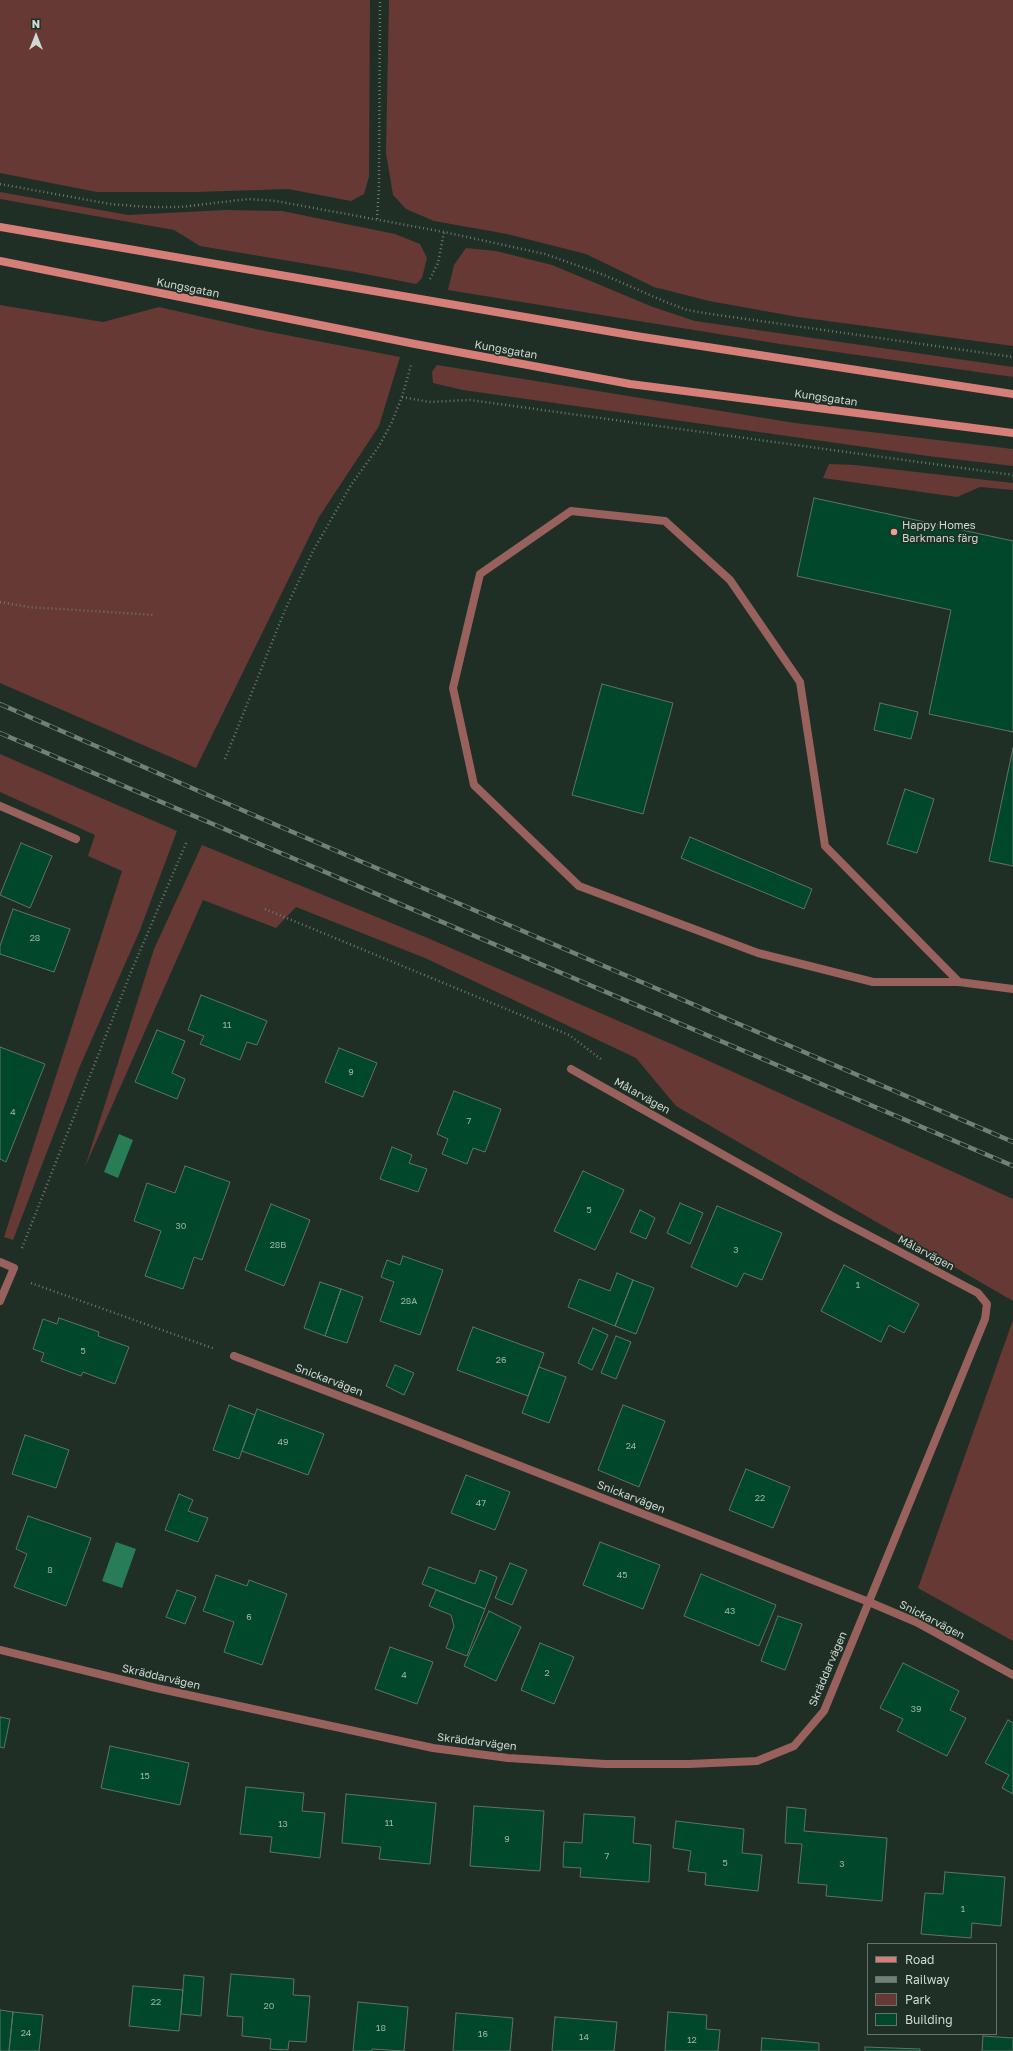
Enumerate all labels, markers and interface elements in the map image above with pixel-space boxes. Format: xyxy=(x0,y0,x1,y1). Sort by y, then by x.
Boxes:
north arrow xyxy=(16,16,56,56)
text: N xyxy=(32,17,40,30)
street label: Kungsgatan xyxy=(156,275,220,301)
street label: Kungsgatan xyxy=(474,338,538,362)
street label: Kungsgatan xyxy=(794,387,858,409)
place label: Happy Homes Barkmans färg xyxy=(902,519,978,545)
marker: Happy Homes Barkmans färg xyxy=(889,527,899,537)
house number: 28 xyxy=(30,933,40,943)
house number: 11 xyxy=(223,1020,231,1030)
house number: 9 xyxy=(348,1067,354,1077)
street label: Målarvägen xyxy=(612,1075,672,1117)
house number: 4 xyxy=(10,1107,16,1117)
house number: 7 xyxy=(467,1116,471,1126)
house number: 5 xyxy=(586,1205,592,1215)
house number: 30 xyxy=(176,1221,186,1231)
street label: Målarvägen xyxy=(895,1233,957,1273)
house number: 28B xyxy=(270,1240,286,1250)
house number: 3 xyxy=(733,1245,739,1255)
house number: 1 xyxy=(856,1280,860,1290)
house number: 28A xyxy=(401,1296,417,1306)
house number: 5 xyxy=(80,1346,86,1356)
house number: 26 xyxy=(496,1355,506,1365)
street label: Snickarvägen xyxy=(293,1361,365,1399)
house number: 49 xyxy=(278,1437,288,1447)
house number: 24 xyxy=(626,1441,636,1451)
street label: Snickarvägen xyxy=(595,1478,667,1516)
house number: 22 xyxy=(755,1493,765,1503)
house number: 47 xyxy=(476,1498,486,1508)
house number: 8 xyxy=(47,1565,53,1575)
house number: 45 xyxy=(617,1570,627,1580)
street label: Snickarvägen xyxy=(897,1598,967,1642)
house number: 43 xyxy=(725,1606,735,1616)
house number: 6 xyxy=(246,1612,252,1622)
street label: Skräddarvägen xyxy=(806,1630,850,1708)
street label: Skräddarvägen xyxy=(121,1662,201,1692)
house number: 2 xyxy=(544,1668,550,1678)
house number: 4 xyxy=(401,1670,407,1680)
house number: 39 xyxy=(911,1704,921,1714)
street label: Skräddarvägen xyxy=(436,1731,518,1753)
house number: 15 xyxy=(140,1771,150,1781)
house number: 11 xyxy=(385,1818,393,1828)
house number: 13 xyxy=(278,1819,288,1829)
house number: 9 xyxy=(504,1834,510,1844)
house number: 7 xyxy=(605,1851,609,1861)
house number: 5 xyxy=(722,1858,728,1868)
house number: 3 xyxy=(839,1859,845,1869)
house number: 1 xyxy=(961,1904,965,1914)
legend xyxy=(867,1943,997,2035)
text: Road xyxy=(905,1952,934,1967)
text: Railway xyxy=(905,1972,950,1987)
text: Park xyxy=(905,1992,931,2007)
house number: 22 xyxy=(151,1997,161,2007)
house number: 20 xyxy=(264,2001,274,2011)
text: Building xyxy=(905,2012,953,2027)
house number: 18 xyxy=(376,2023,386,2033)
house number: 24 xyxy=(21,2028,31,2038)
house number: 16 xyxy=(478,2029,488,2039)
house number: 14 xyxy=(579,2032,589,2042)
house number: 12 xyxy=(687,2035,697,2045)

